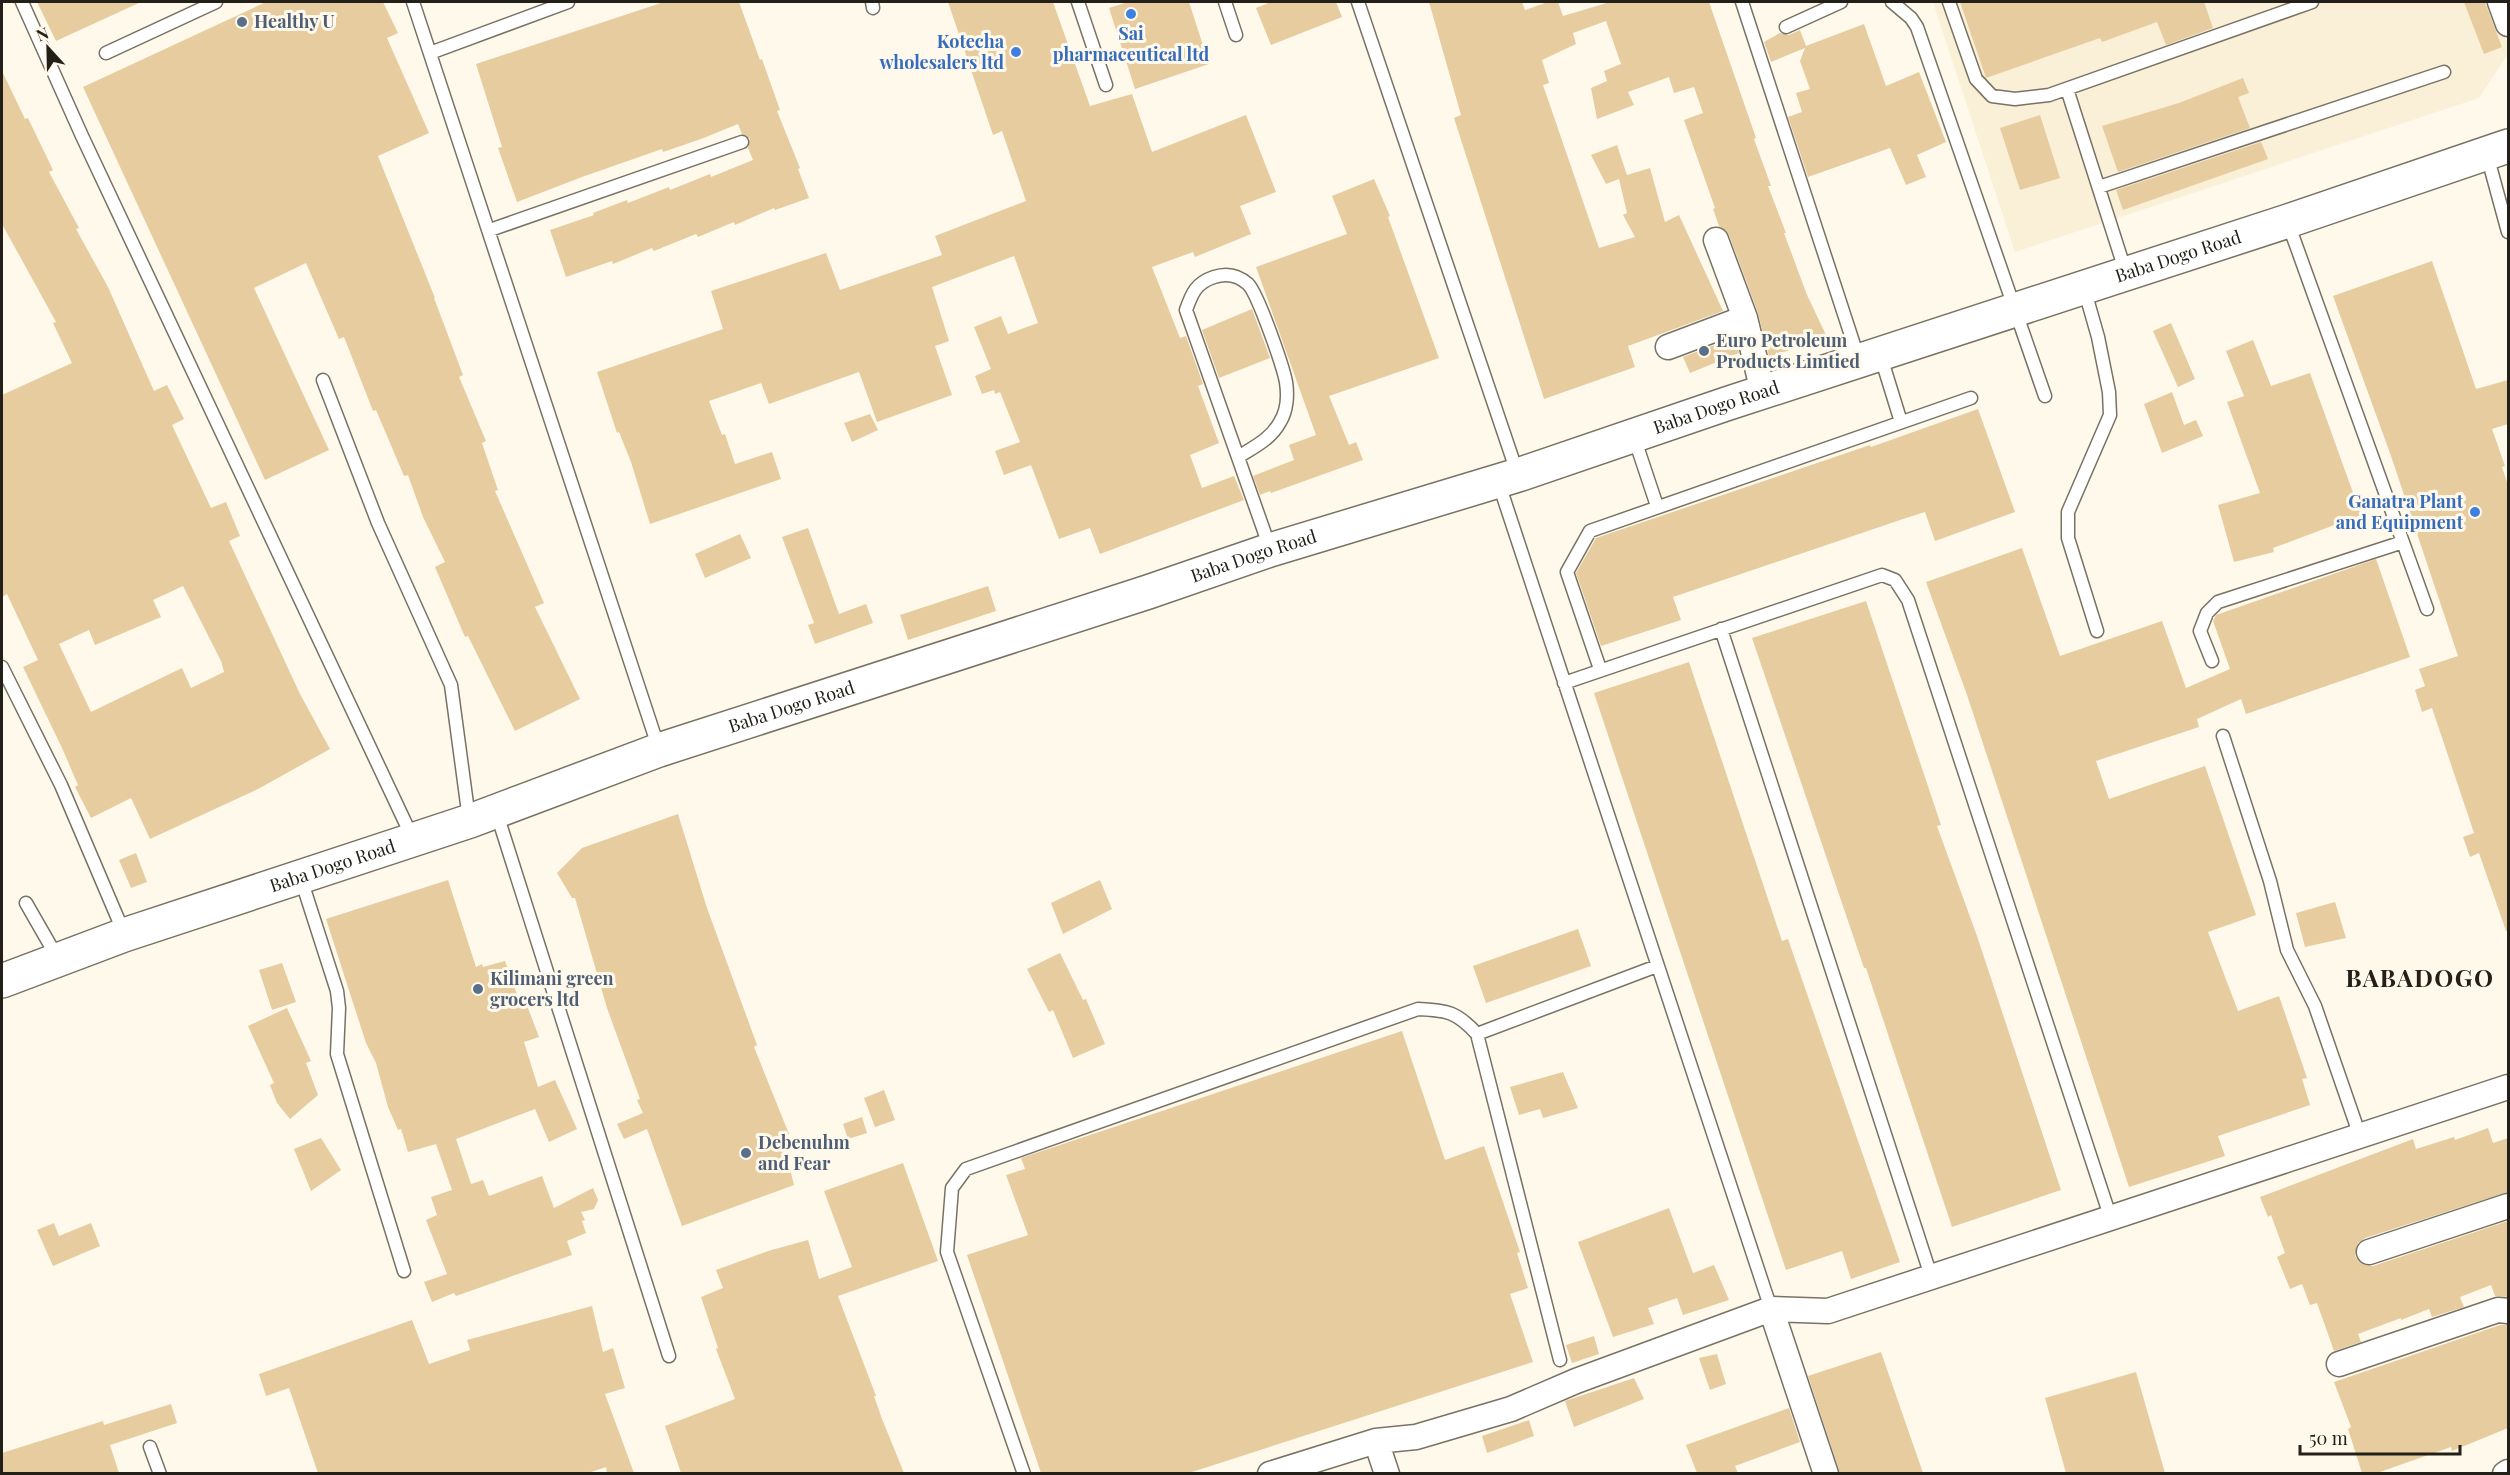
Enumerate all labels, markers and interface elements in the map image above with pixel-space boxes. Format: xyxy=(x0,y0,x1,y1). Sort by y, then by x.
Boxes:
marker: Sai pharmaceutical ltd xyxy=(1124,7,1138,21)
place label: Healthy U xyxy=(254,9,335,33)
marker: Healthy U xyxy=(235,15,249,29)
north arrow xyxy=(18,18,78,78)
place label: Sai pharmaceutical ltd xyxy=(1053,21,1209,66)
text: N xyxy=(33,22,52,46)
place label: Kotecha wholesalers ltd xyxy=(879,29,1005,74)
marker: Kotecha wholesalers ltd xyxy=(1009,45,1023,59)
street label: Baba Dogo Road xyxy=(2112,224,2245,287)
place label: Euro Petroleum Products Limtied xyxy=(1716,328,1860,373)
marker: Euro Petroleum Products Limtied xyxy=(1697,344,1711,358)
street label: Baba Dogo Road xyxy=(1650,374,1782,439)
place label: Ganatra Plant and Equipment xyxy=(2336,489,2464,534)
marker: Ganatra Plant and Equipment xyxy=(2468,505,2482,519)
street label: Baba Dogo Road xyxy=(1187,523,1320,587)
street label: Baba Dogo Road xyxy=(725,674,858,738)
street label: Baba Dogo Road xyxy=(266,833,399,897)
district label: BABADOGO xyxy=(2346,961,2494,993)
place label: Kilimani green grocers ltd xyxy=(490,966,614,1011)
marker: Kilimani green grocers ltd xyxy=(471,982,485,996)
place label: Debenuhm and Fear xyxy=(758,1130,850,1175)
marker: Debenuhm and Fear xyxy=(739,1146,753,1160)
scale bar xyxy=(2300,1418,2460,1456)
text: 50 m xyxy=(2309,1426,2348,1450)

